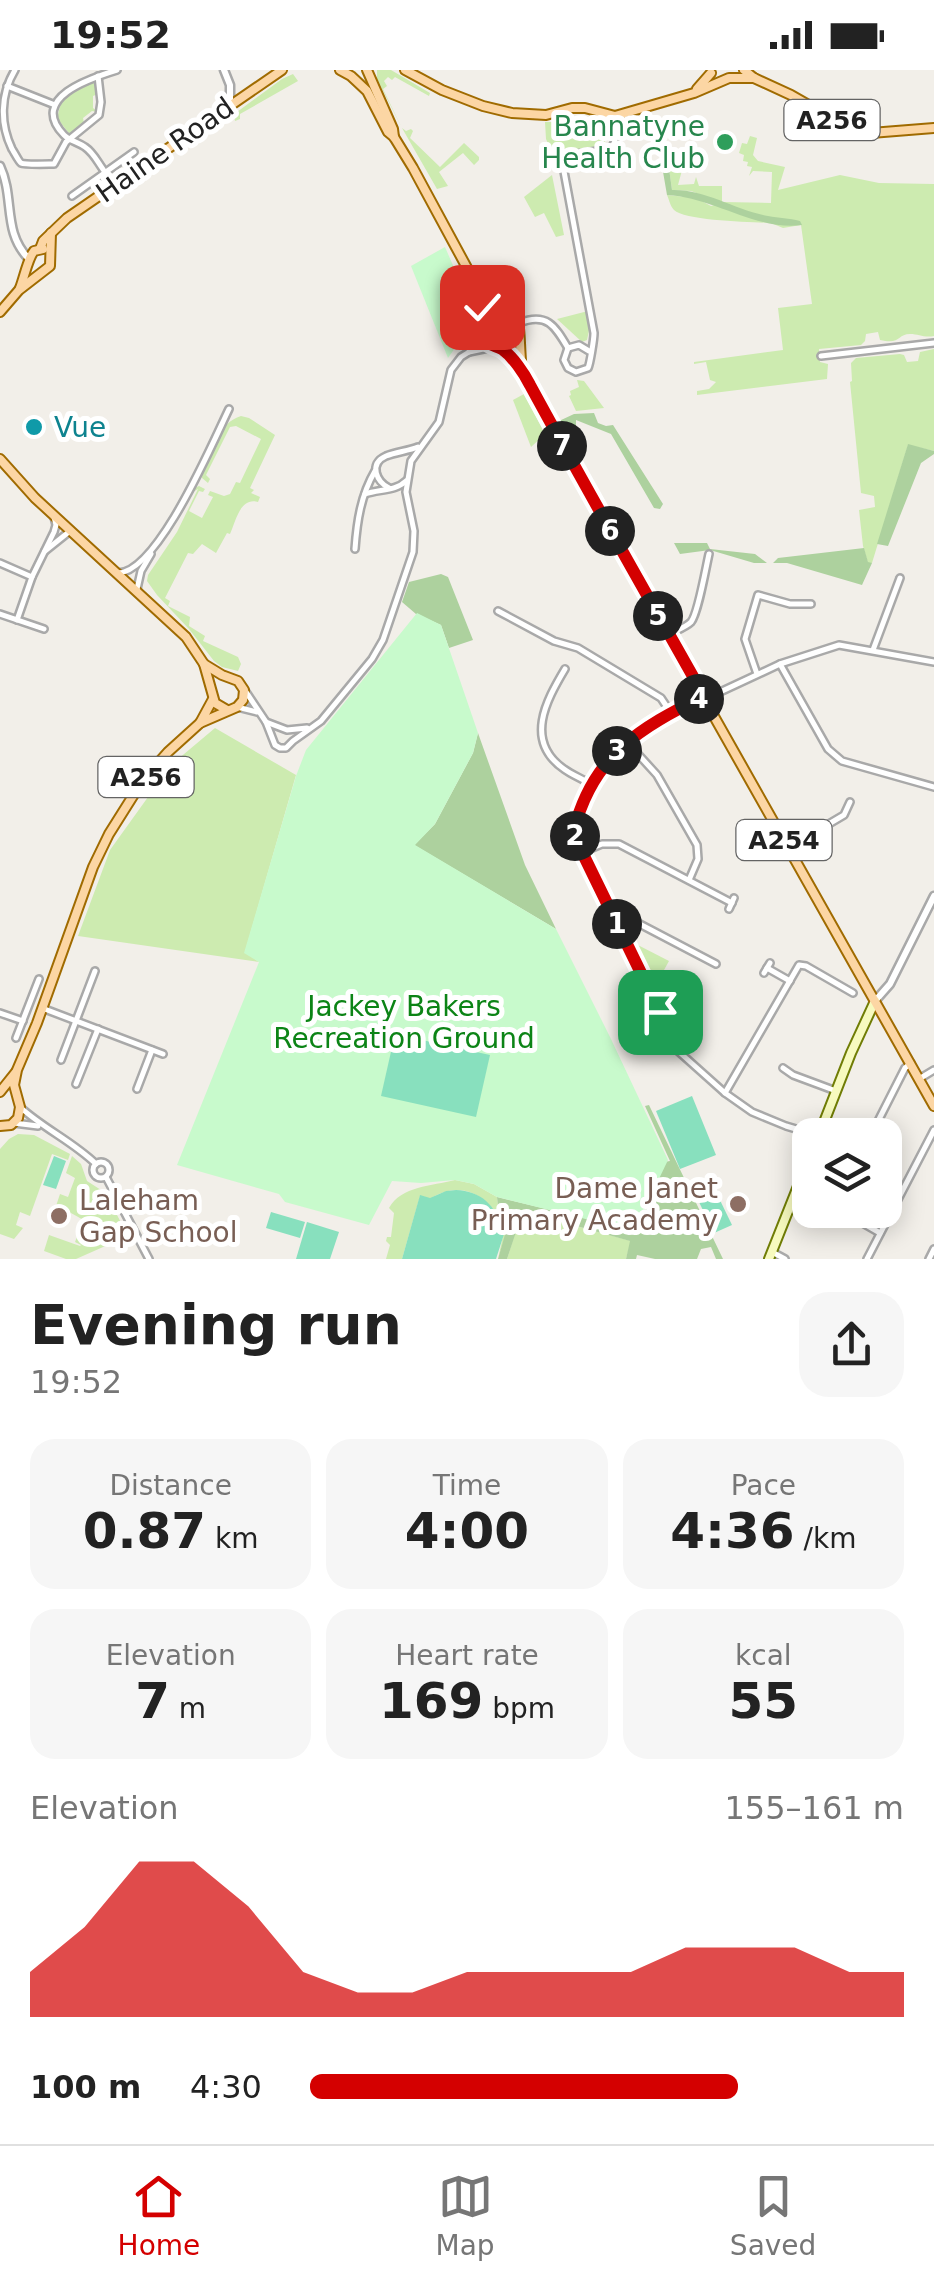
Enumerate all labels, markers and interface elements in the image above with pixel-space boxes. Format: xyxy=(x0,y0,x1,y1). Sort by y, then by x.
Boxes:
text: 19:52 xyxy=(50,13,171,57)
street label: Haine Road xyxy=(90,91,240,209)
road number: A256 xyxy=(784,100,880,140)
place label: Bannatyne Health Club xyxy=(541,110,705,175)
marker: Bannatyne Health Club xyxy=(714,131,736,153)
pin xyxy=(440,265,525,350)
icon: check xyxy=(455,280,510,335)
place label: Vue xyxy=(54,411,106,444)
marker: Vue xyxy=(23,416,45,438)
pin: 7 xyxy=(537,421,587,471)
text: 7 xyxy=(552,429,572,462)
pin: 6 xyxy=(585,506,635,556)
text: 6 xyxy=(600,514,620,547)
pin: 5 xyxy=(633,591,683,641)
text: 5 xyxy=(648,599,668,632)
pin: 4 xyxy=(674,674,724,724)
text: 4 xyxy=(689,682,709,715)
pin: 3 xyxy=(592,726,642,776)
text: 3 xyxy=(607,734,627,767)
road number: A256 xyxy=(98,757,194,797)
pin: 2 xyxy=(550,811,600,861)
text: 2 xyxy=(565,819,585,852)
road number: A254 xyxy=(736,820,832,860)
pin: 1 xyxy=(592,899,642,949)
text: 1 xyxy=(607,907,627,940)
pin xyxy=(618,970,703,1055)
icon: arrive xyxy=(633,985,688,1040)
park label: Jackey Bakers Recreation Ground xyxy=(273,990,535,1055)
map controls xyxy=(792,1118,902,1228)
button: layers xyxy=(792,1118,902,1228)
place label: Dame Janet Primary Academy xyxy=(471,1172,718,1237)
place label: Laleham Gap School xyxy=(79,1184,237,1249)
marker: Dame Janet Primary Academy xyxy=(727,1193,749,1215)
marker: Laleham Gap School xyxy=(48,1205,70,1227)
button: share xyxy=(799,1292,904,1397)
text: Evening run xyxy=(30,1293,402,1357)
text: 19:52 xyxy=(30,1363,122,1401)
text: Distance xyxy=(109,1469,232,1502)
text: Time xyxy=(433,1469,501,1502)
text: Pace xyxy=(731,1469,796,1502)
text: 0.87 xyxy=(83,1502,206,1560)
text: 4:00 xyxy=(405,1502,529,1560)
text: 4:36 xyxy=(670,1502,795,1560)
text: km xyxy=(206,1522,259,1555)
text: /km xyxy=(795,1522,856,1555)
text: Elevation xyxy=(106,1639,236,1672)
text: Heart rate xyxy=(395,1639,539,1672)
text: kcal xyxy=(735,1639,792,1672)
text: 7 xyxy=(135,1672,170,1730)
text: 169 xyxy=(379,1672,483,1730)
text: 55 xyxy=(729,1672,798,1730)
text: m xyxy=(170,1692,206,1725)
text: bpm xyxy=(483,1692,555,1725)
text: Elevation xyxy=(30,1789,179,1827)
text: 155–161 m xyxy=(725,1789,904,1827)
text: 100 m xyxy=(30,2068,141,2106)
text: 4:30 xyxy=(190,2068,262,2106)
tab: Home xyxy=(118,2169,200,2262)
tab: Map xyxy=(436,2169,495,2262)
tab: Saved xyxy=(730,2169,816,2262)

